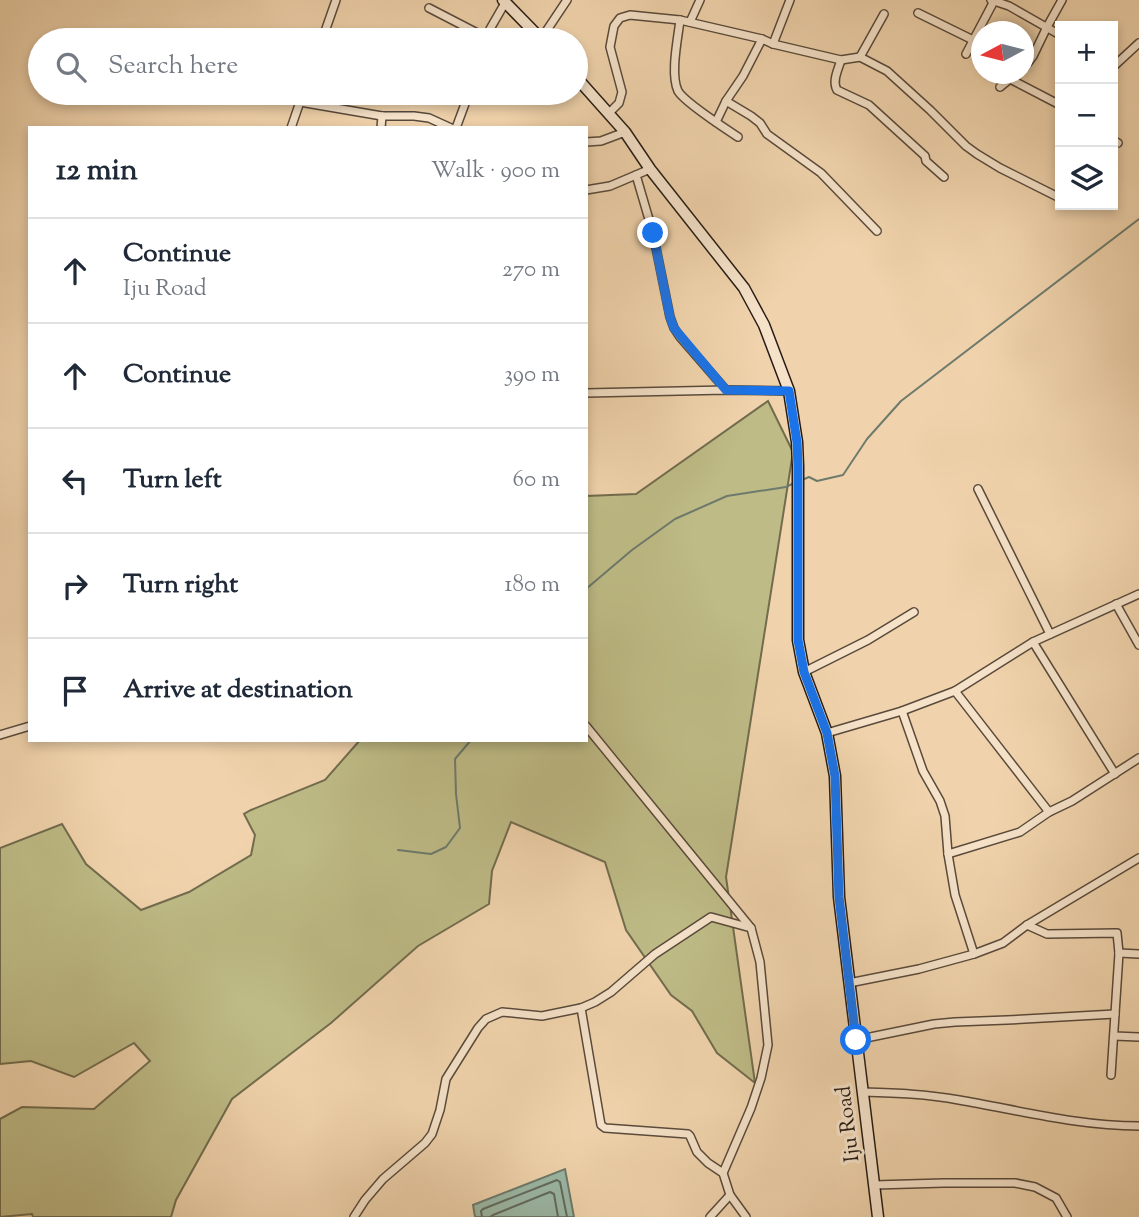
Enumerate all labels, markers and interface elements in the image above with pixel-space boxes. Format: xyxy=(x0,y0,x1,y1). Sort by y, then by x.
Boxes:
north arrow xyxy=(971,21,1034,84)
map controls xyxy=(1055,21,1118,210)
button: + xyxy=(1055,21,1118,84)
search box xyxy=(28,28,588,105)
icon: search xyxy=(52,48,90,86)
text: Search here xyxy=(108,48,238,85)
button: − xyxy=(1055,84,1118,147)
button: layers xyxy=(1055,147,1118,210)
text: 12 min xyxy=(56,150,138,193)
text: Walk · 900 m xyxy=(431,155,560,188)
route end xyxy=(637,217,668,248)
text: Continue xyxy=(123,236,231,273)
icon: ahead xyxy=(56,252,94,290)
text: 270 m xyxy=(502,254,560,287)
text: Iju Road xyxy=(123,273,207,306)
icon: ahead xyxy=(56,357,94,395)
text: Continue xyxy=(123,357,231,394)
text: 390 m xyxy=(504,359,560,392)
icon: left xyxy=(56,462,94,500)
text: Turn left xyxy=(123,462,222,499)
text: 60 m xyxy=(512,464,560,497)
icon: right xyxy=(56,567,94,605)
text: Turn right xyxy=(123,567,238,604)
text: 180 m xyxy=(505,569,560,602)
icon: arrive xyxy=(56,672,94,710)
text: Arrive at destination xyxy=(123,672,353,709)
route start xyxy=(840,1024,871,1055)
street label: Iju Road xyxy=(829,1084,869,1164)

